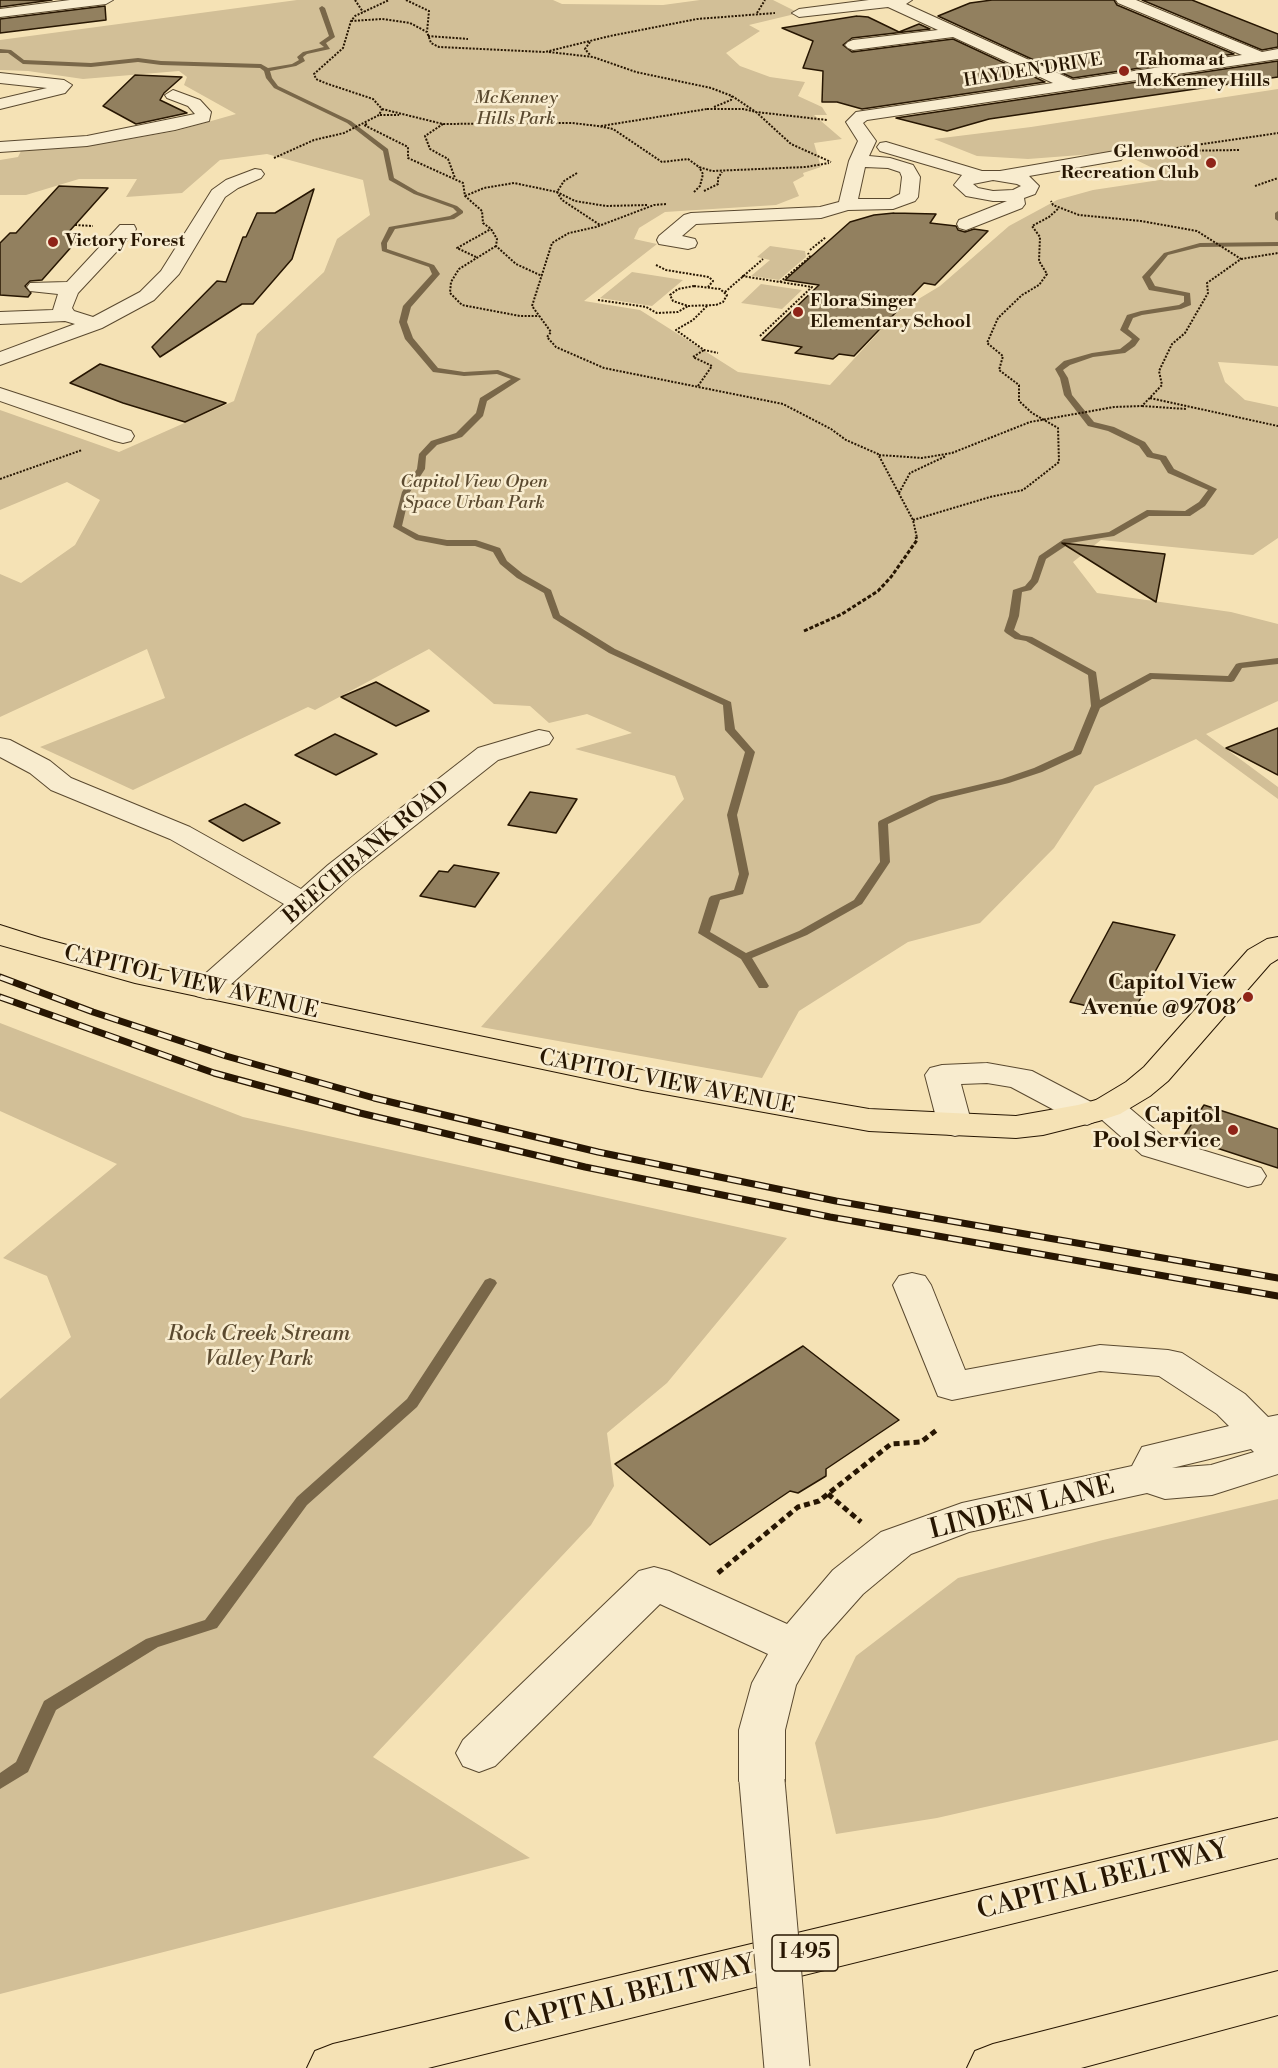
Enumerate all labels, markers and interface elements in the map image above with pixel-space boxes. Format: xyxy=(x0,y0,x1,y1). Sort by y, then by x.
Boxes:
street label: HAYDEN DRIVE xyxy=(962,49,1104,93)
place label: Tahoma at McKenney Hills xyxy=(1136,50,1270,92)
marker: Tahoma at McKenney Hills xyxy=(1117,64,1131,78)
park label: McKenney Hills Park xyxy=(474,88,558,130)
place label: Glenwood Recreation Club xyxy=(1061,142,1199,184)
marker: Glenwood Recreation Club xyxy=(1204,156,1218,170)
place label: Victory Forest xyxy=(65,231,185,253)
marker: Victory Forest xyxy=(46,235,60,249)
place label: Flora Singer Elementary School xyxy=(810,291,971,334)
marker: Flora Singer Elementary School xyxy=(791,305,805,319)
park label: Capitol View Open Space Urban Park xyxy=(400,472,548,514)
street label: BEECHBANK ROAD xyxy=(279,776,455,930)
street label: CAPITOL VIEW AVENUE xyxy=(61,941,321,1025)
place label: Capitol View Avenue @9708 xyxy=(1082,971,1236,1022)
marker: Capitol View Avenue @9708 xyxy=(1241,990,1255,1004)
street label: CAPITOL VIEW AVENUE xyxy=(537,1045,797,1121)
place label: Capitol Pool Service xyxy=(1093,1104,1221,1156)
marker: Capitol Pool Service xyxy=(1226,1123,1240,1137)
park label: Rock Creek Stream Valley Park xyxy=(168,1322,350,1374)
street label: LINDEN LANE xyxy=(926,1470,1118,1548)
street label: CAPITAL BELTWAY xyxy=(974,1834,1232,1928)
road number: I 495 xyxy=(772,1935,838,1971)
street label: CAPITAL BELTWAY xyxy=(501,1949,759,2043)

